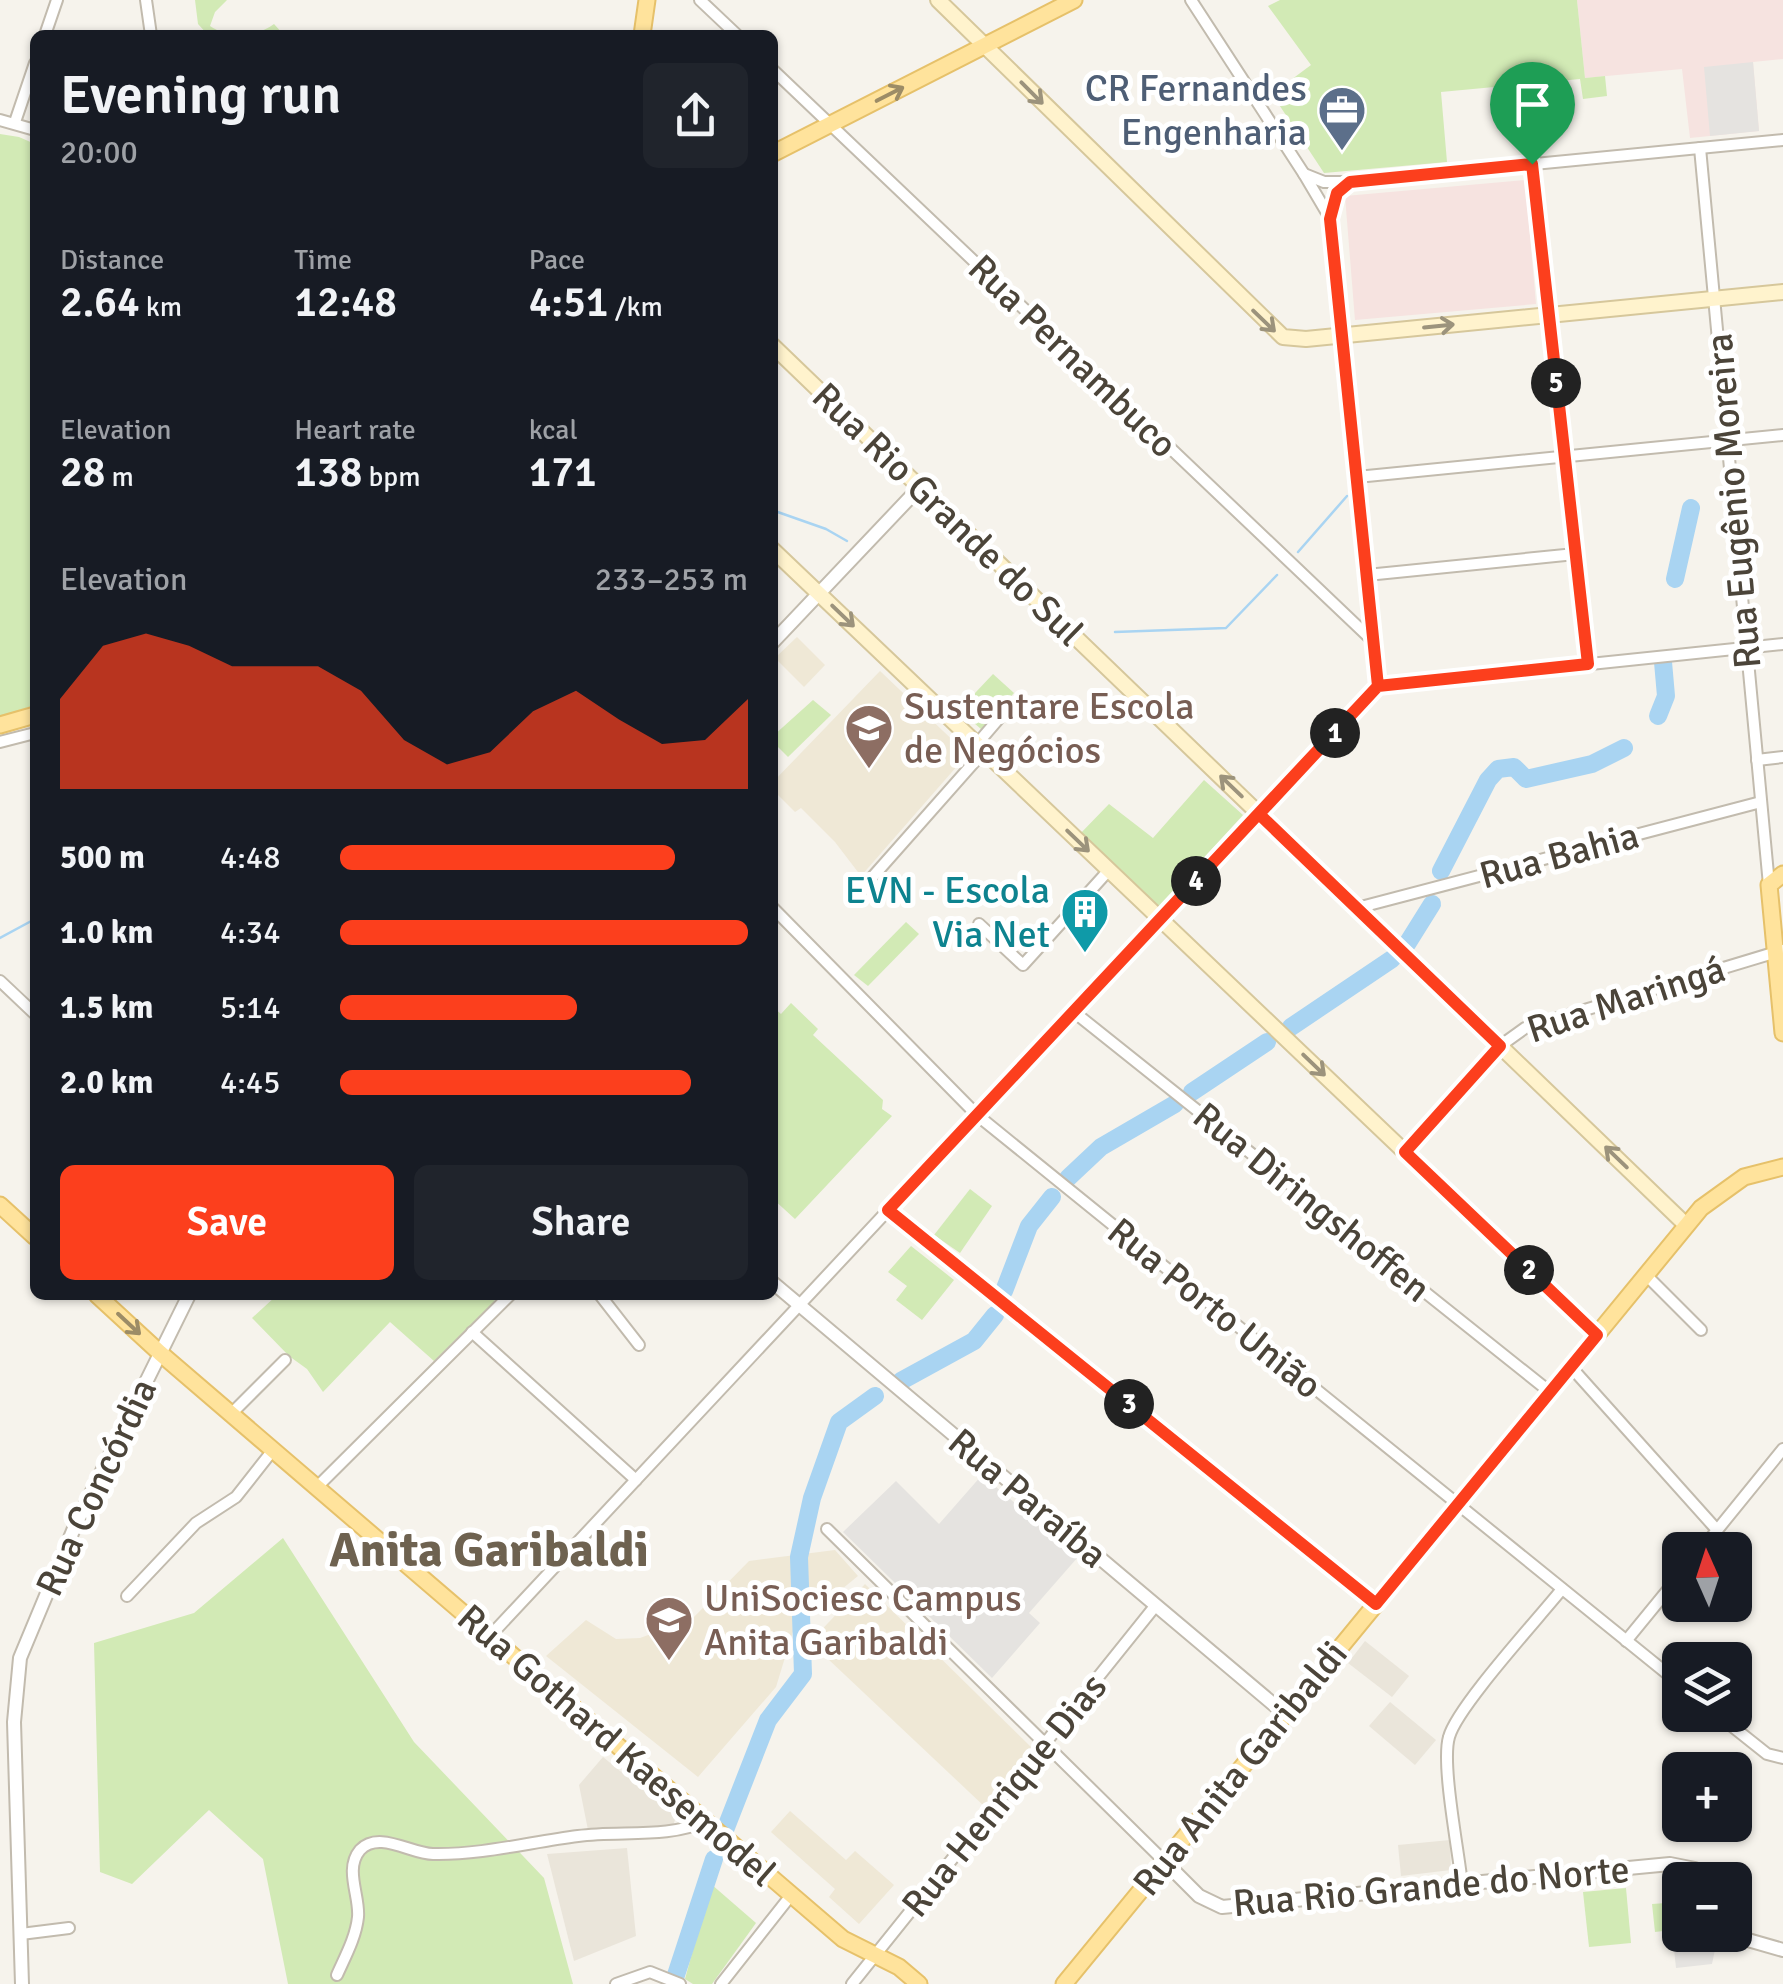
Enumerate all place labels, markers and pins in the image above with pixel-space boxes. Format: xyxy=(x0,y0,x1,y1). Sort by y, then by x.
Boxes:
pin xyxy=(1490,62,1575,165)
place label: CR Fernandes Engenharia xyxy=(1085,65,1307,156)
office icon: CR Fernandes Engenharia xyxy=(1316,84,1368,152)
pin: 5 xyxy=(1531,358,1581,408)
place label: Sustentare Escola de Negócios xyxy=(904,683,1195,774)
school or university icon: Sustentare Escola de Negócios xyxy=(843,702,895,770)
pin: 1 xyxy=(1310,708,1360,758)
pin: 4 xyxy=(1171,856,1221,906)
place label: EVN - Escola Via Net xyxy=(845,867,1050,958)
building icon: EVN - Escola Via Net xyxy=(1059,886,1111,954)
pin: 2 xyxy=(1504,1245,1554,1295)
pin: 3 xyxy=(1104,1379,1154,1429)
place label: UniSociesc Campus Anita Garibaldi xyxy=(704,1575,1022,1666)
school or university icon: UniSociesc Campus Anita Garibaldi xyxy=(643,1594,695,1662)

